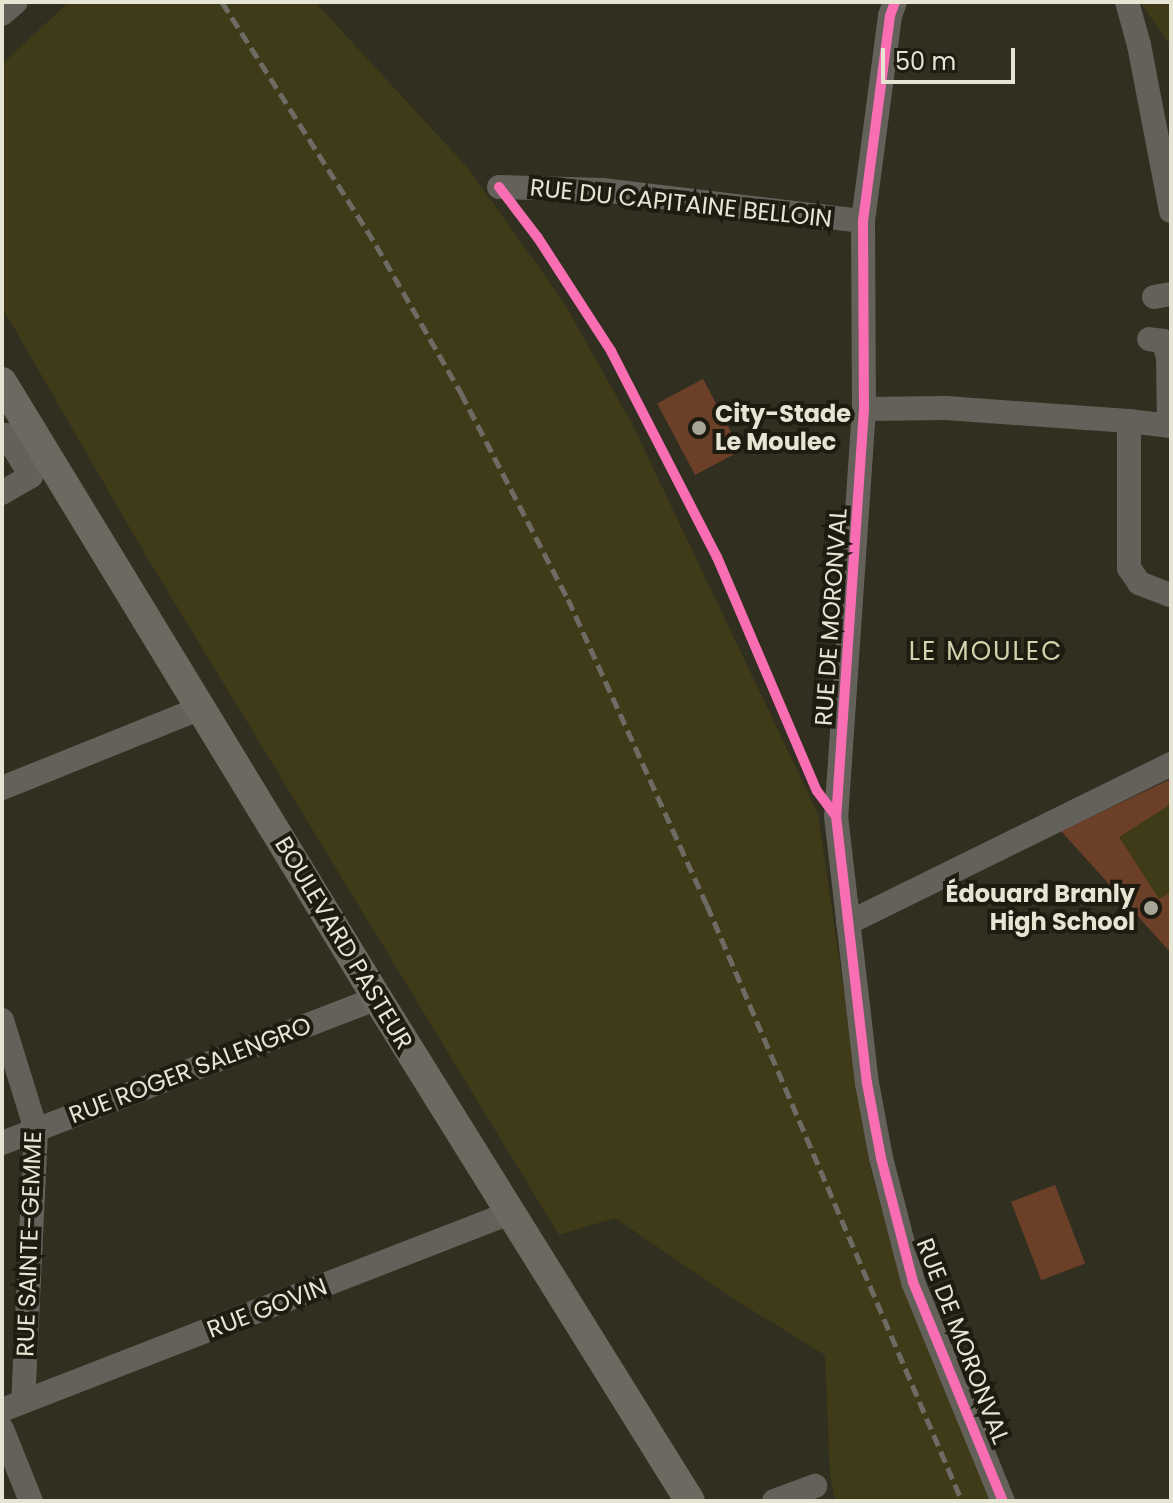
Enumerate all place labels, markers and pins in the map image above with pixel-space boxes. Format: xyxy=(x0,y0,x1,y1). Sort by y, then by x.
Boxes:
place label: City-Stade Le Moulec xyxy=(715,400,851,456)
marker: City-Stade Le Moulec xyxy=(690,419,708,437)
place label: Édouard Branly High School xyxy=(945,880,1135,936)
marker: Édouard Branly High School xyxy=(1142,899,1160,917)

